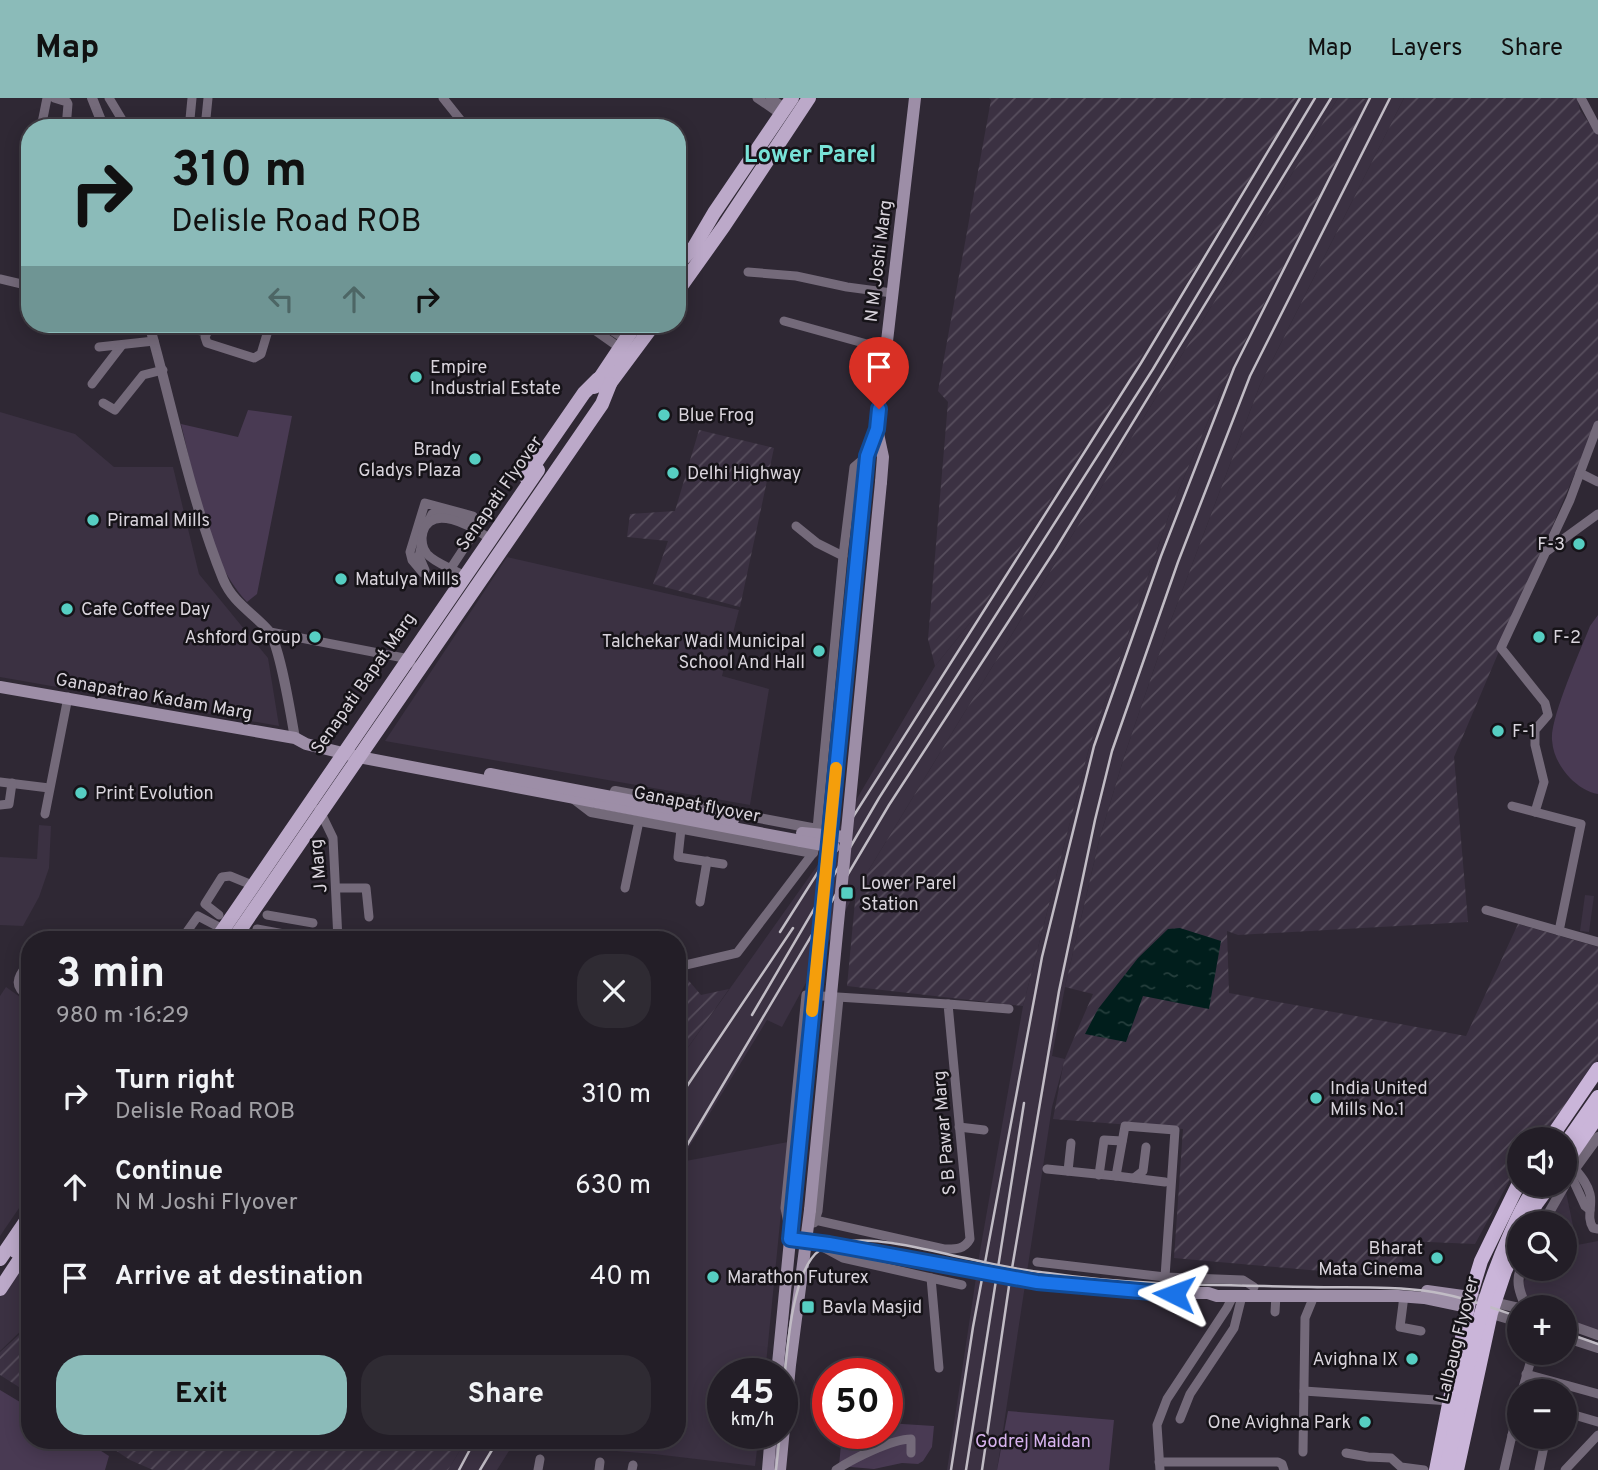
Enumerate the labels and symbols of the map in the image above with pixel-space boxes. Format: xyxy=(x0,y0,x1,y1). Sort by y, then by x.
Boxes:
district label: Lower Parel xyxy=(744,141,876,171)
street label: N M Joshi Marg xyxy=(861,199,898,324)
pin xyxy=(849,337,909,409)
place label: Empire Industrial Estate xyxy=(430,357,561,401)
marker: Empire Industrial Estate xyxy=(408,369,424,385)
place label: Blue Frog xyxy=(678,405,754,428)
marker: Blue Frog xyxy=(656,407,672,423)
street label: Senapati Flyover xyxy=(452,432,548,556)
place label: Brady Gladys Plaza xyxy=(358,439,461,483)
marker: Brady Gladys Plaza xyxy=(467,451,483,467)
place label: Delhi Highway xyxy=(687,463,801,486)
marker: Delhi Highway xyxy=(665,465,681,481)
place label: Piramal Mills xyxy=(107,510,210,533)
marker: Piramal Mills xyxy=(85,512,101,528)
place label: F-3 xyxy=(1537,534,1565,557)
marker: F-3 xyxy=(1571,536,1587,552)
place label: Matulya Mills xyxy=(355,569,459,592)
marker: Matulya Mills xyxy=(333,571,349,587)
place label: Cafe Coffee Day xyxy=(81,599,210,622)
marker: Cafe Coffee Day xyxy=(59,601,75,617)
street label: Senapati Bapat Marg xyxy=(307,609,422,759)
place label: Ashford Group xyxy=(184,627,301,650)
place label: F-2 xyxy=(1553,627,1581,650)
marker: Ashford Group xyxy=(307,629,323,645)
marker: F-2 xyxy=(1531,629,1547,645)
place label: Talchekar Wadi Municipal School And Hall xyxy=(602,631,805,675)
marker: Talchekar Wadi Municipal School And Hall xyxy=(811,643,827,659)
street label: Ganapatrao Kadam Marg xyxy=(54,669,254,726)
place label: F-1 xyxy=(1512,721,1536,744)
marker: F-1 xyxy=(1490,723,1506,739)
street label: Ganapat flyover xyxy=(631,782,762,829)
place label: Print Evolution xyxy=(95,783,214,806)
marker: Print Evolution xyxy=(73,785,89,801)
street label: J Marg xyxy=(305,838,334,894)
place label: Lower Parel Station xyxy=(861,873,956,917)
marker: Lower Parel Station xyxy=(839,885,855,901)
street label: S B Pawar Marg xyxy=(929,1069,962,1196)
place label: India United Mills No.1 xyxy=(1330,1078,1428,1122)
marker: India United Mills No.1 xyxy=(1308,1090,1324,1106)
place label: Bharat Mata Cinema xyxy=(1318,1238,1423,1282)
marker: Bharat Mata Cinema xyxy=(1429,1250,1445,1266)
position arrow xyxy=(1137,1257,1211,1331)
place label: Marathon Futurex xyxy=(727,1267,869,1290)
marker: Marathon Futurex xyxy=(705,1269,721,1285)
street label: Lalbaug Flyover xyxy=(1432,1274,1485,1405)
place label: Bavla Masjid xyxy=(822,1297,922,1320)
marker: Bavla Masjid xyxy=(800,1299,816,1315)
place label: Avighna IX xyxy=(1313,1349,1398,1372)
marker: Avighna IX xyxy=(1404,1351,1420,1367)
speed limit sign: 50 xyxy=(812,1358,903,1449)
place label: One Avighna Park xyxy=(1208,1412,1351,1435)
marker: One Avighna Park xyxy=(1357,1414,1373,1430)
park label: Godrej Maidan xyxy=(975,1431,1091,1454)

